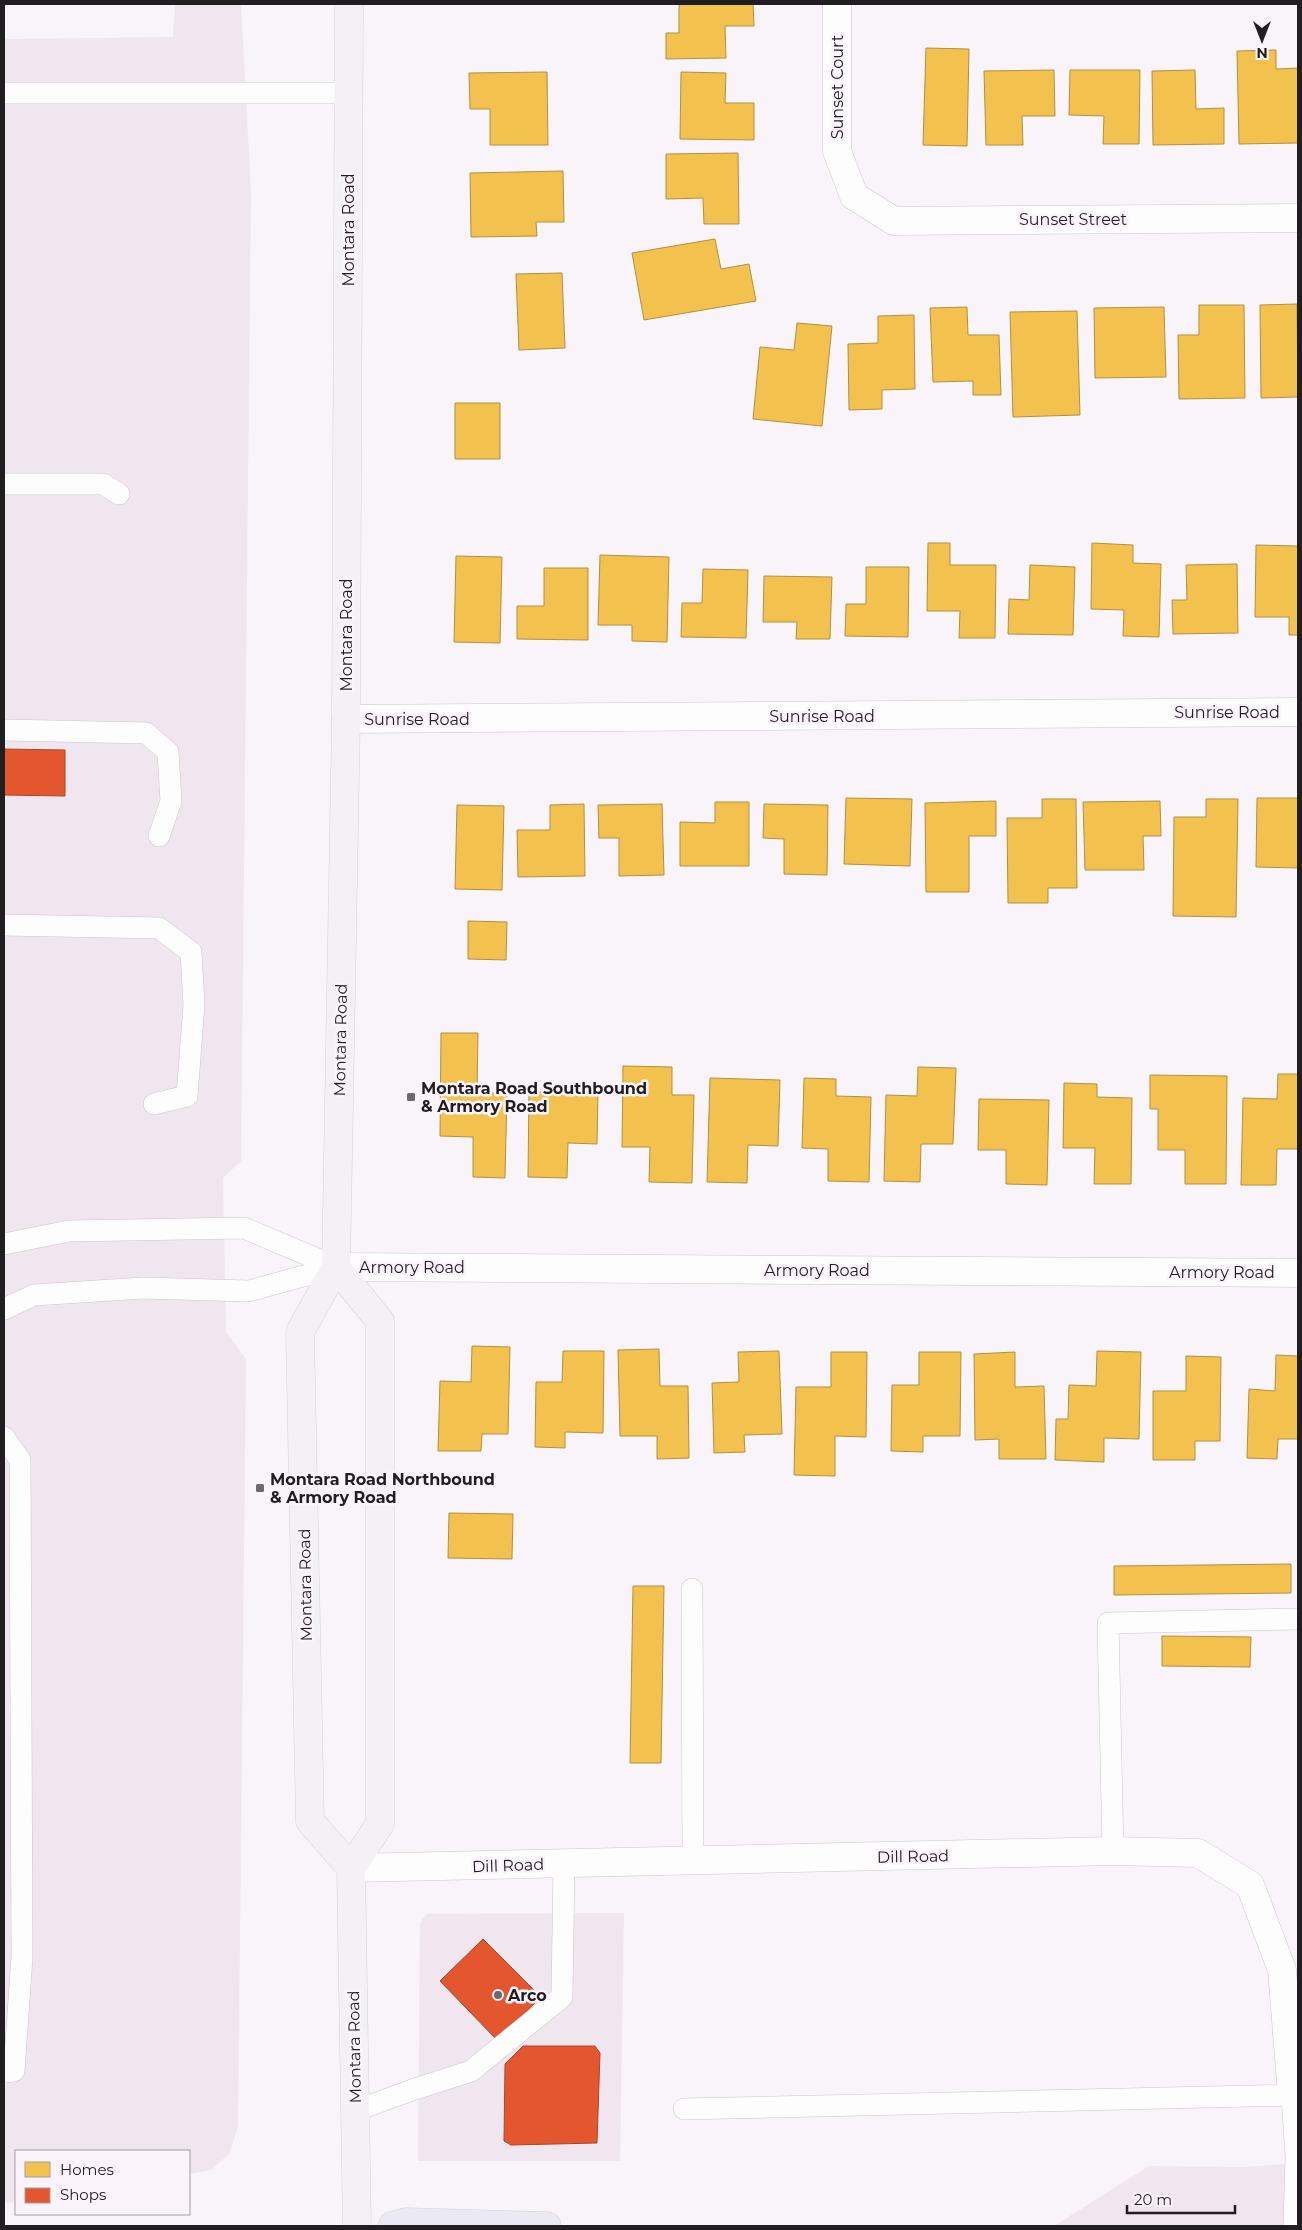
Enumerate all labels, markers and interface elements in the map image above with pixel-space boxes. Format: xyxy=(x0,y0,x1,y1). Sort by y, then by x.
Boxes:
north arrow xyxy=(1237,15,1287,65)
street label: Sunset Court xyxy=(828,34,847,139)
text: N xyxy=(1256,44,1268,62)
street label: Montara Road xyxy=(339,174,358,286)
street label: Sunset Street xyxy=(1019,210,1127,229)
street label: Montara Road xyxy=(337,579,356,691)
street label: Sunrise Road xyxy=(1174,703,1280,722)
street label: Sunrise Road xyxy=(769,707,875,726)
street label: Sunrise Road xyxy=(364,710,470,729)
street label: Montara Road xyxy=(330,983,351,1097)
place label: Montara Road Southbound & Armory Road xyxy=(421,1079,647,1116)
marker: Montara Road Southbound & Armory Road xyxy=(405,1091,417,1103)
street label: Armory Road xyxy=(359,1258,465,1277)
street label: Armory Road xyxy=(764,1261,870,1280)
street label: Armory Road xyxy=(1169,1263,1275,1282)
place label: Montara Road Northbound & Armory Road xyxy=(270,1470,495,1507)
marker: Montara Road Northbound & Armory Road xyxy=(254,1482,266,1494)
street label: Montara Road xyxy=(295,1528,316,1642)
street label: Dill Road xyxy=(877,1846,949,1867)
street label: Dill Road xyxy=(472,1855,544,1876)
place label: Arco xyxy=(507,1986,547,2005)
marker: Arco xyxy=(492,1989,504,2001)
street label: Montara Road xyxy=(344,1990,365,2104)
legend xyxy=(15,2150,190,2215)
text: Homes xyxy=(60,2160,114,2179)
scale bar xyxy=(1127,2182,1234,2214)
text: Shops xyxy=(60,2185,106,2204)
text: 20 m xyxy=(1134,2190,1172,2209)

